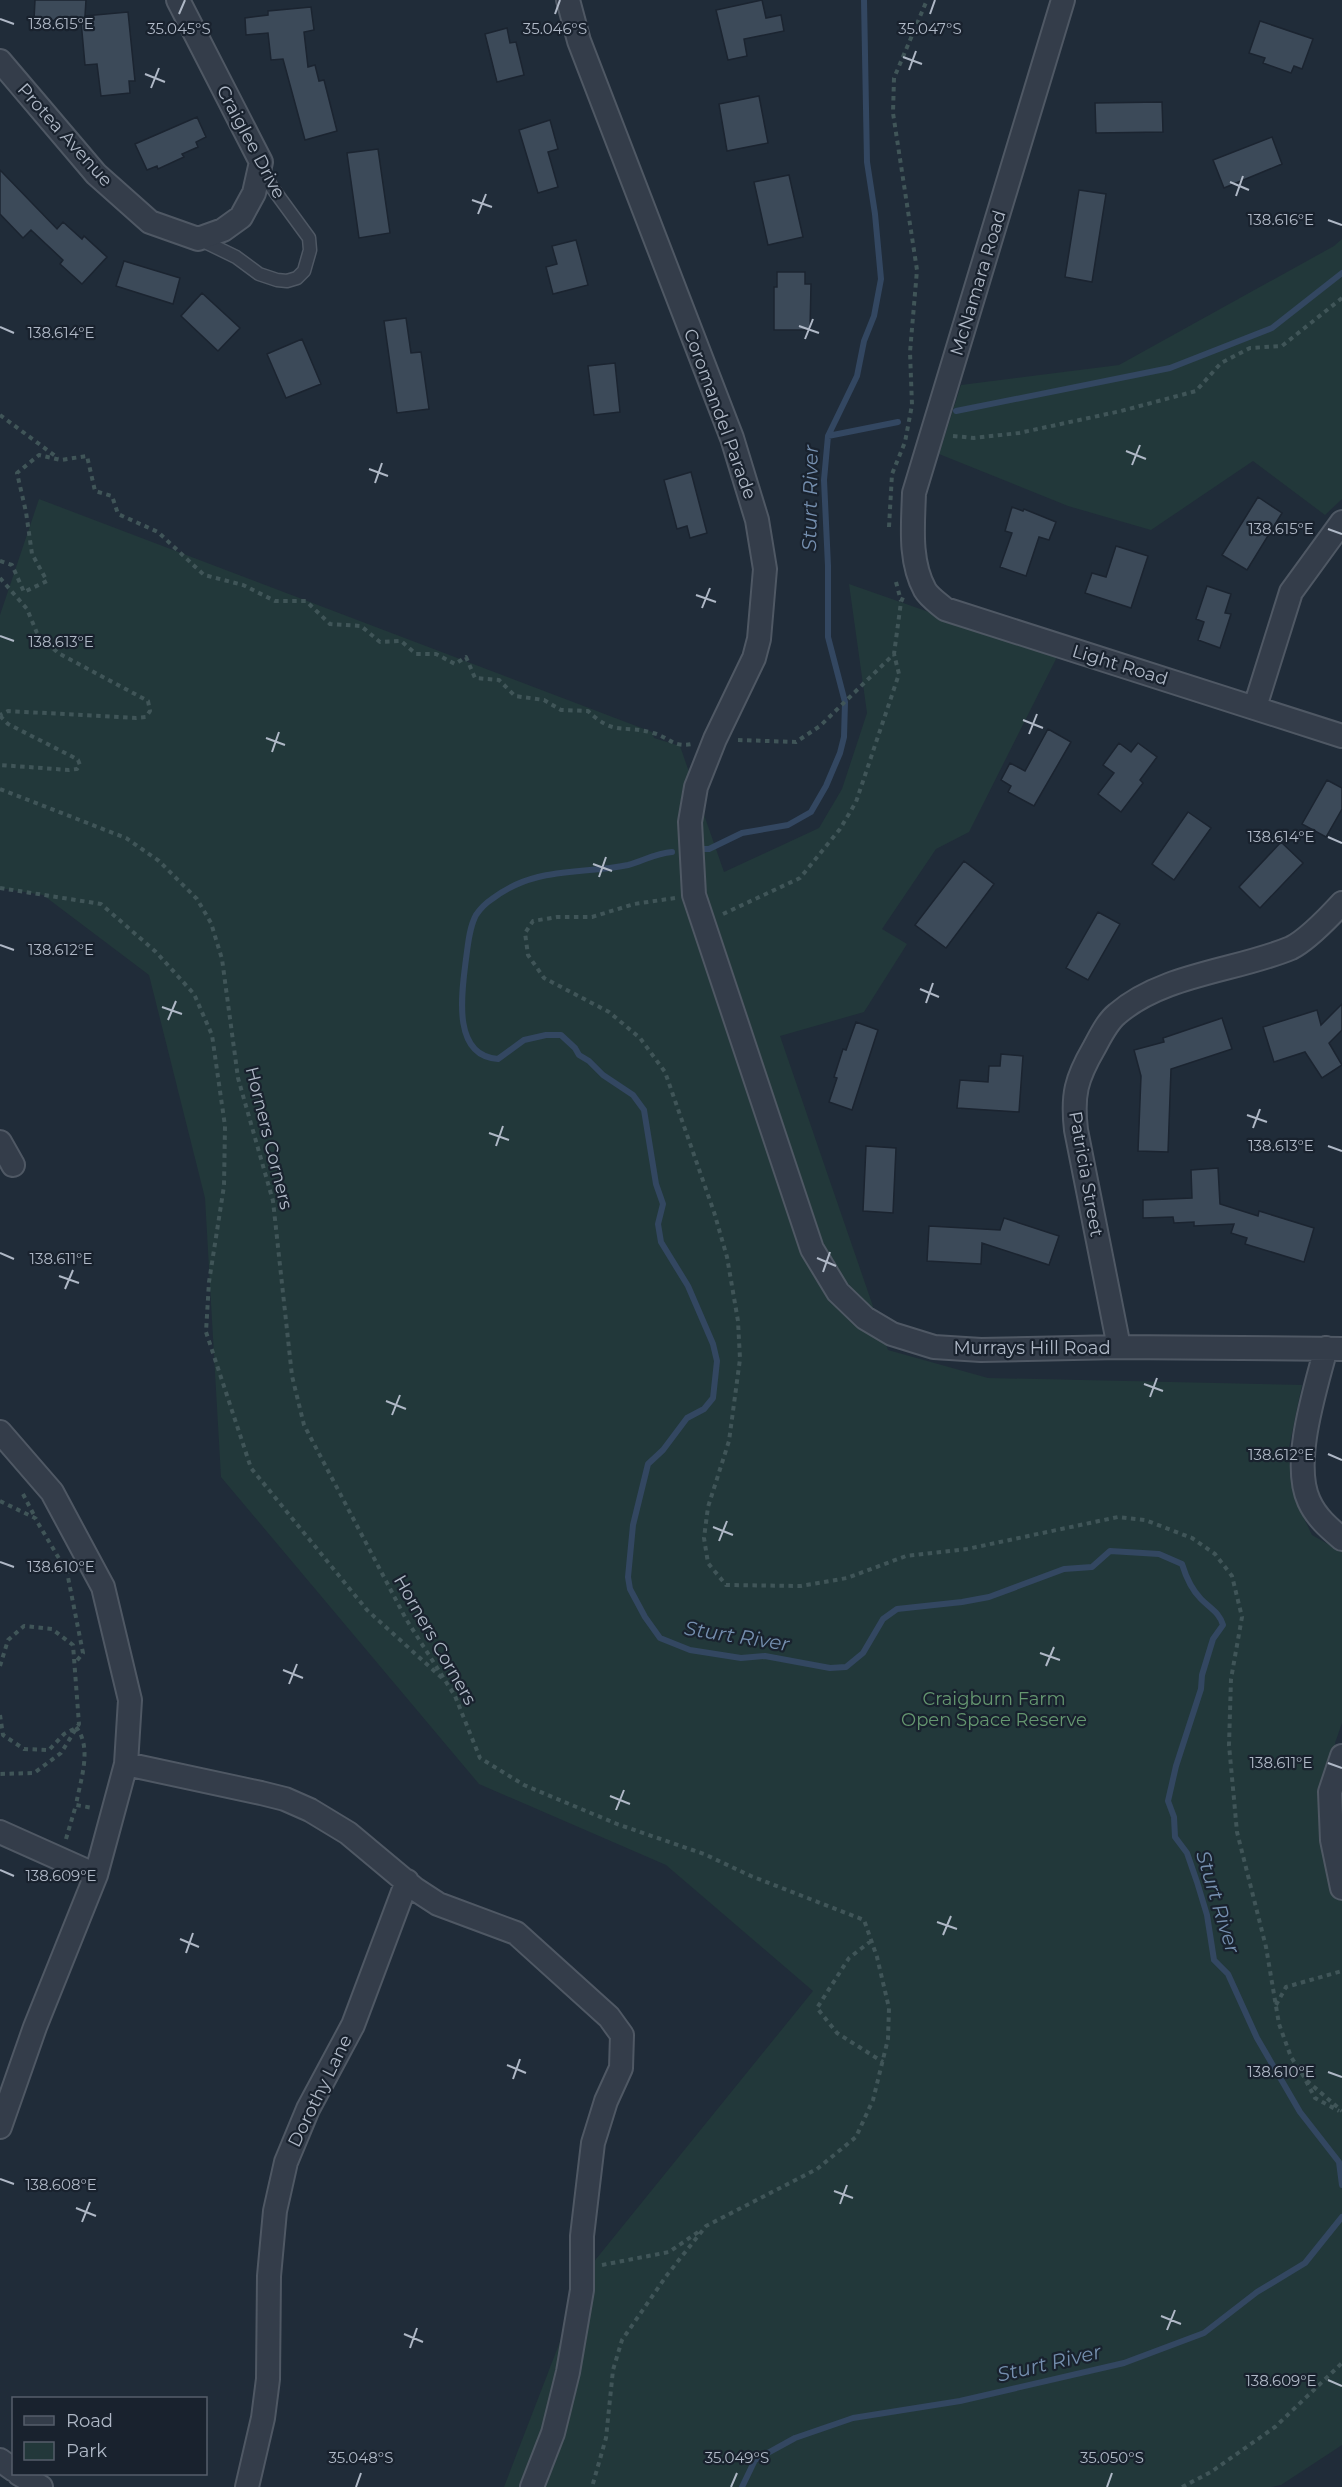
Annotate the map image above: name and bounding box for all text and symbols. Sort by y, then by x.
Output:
text: 138.615°E [28,14,94,33]
text: 35.045°S [147,19,211,38]
text: 35.046°S [523,19,587,38]
text: 35.047°S [898,19,962,38]
street label: Protea Avenue [13,79,117,191]
street label: Craiglee Drive [212,81,290,203]
street label: McNamara Road [945,207,1011,359]
text: 138.616°E [1248,210,1314,229]
text: 138.614°E [28,323,94,342]
street label: Coromandel Parade [679,326,761,502]
water label: Sturt River [797,444,823,551]
text: 138.615°E [1248,519,1314,538]
text: 138.613°E [28,632,94,651]
street label: Light Road [1069,640,1171,690]
text: 138.614°E [1248,827,1314,846]
text: 138.612°E [28,940,94,959]
street label: Horners Corners [241,1064,297,1212]
street label: Patricia Street [1064,1110,1108,1238]
text: 138.613°E [1248,1136,1314,1155]
text: 138.611°E [30,1249,92,1268]
street label: Murrays Hill Road [953,1337,1111,1359]
text: 138.612°E [1248,1445,1314,1464]
text: 138.610°E [27,1557,95,1576]
street label: Horners Corners [389,1571,481,1709]
water label: Sturt River [683,1616,792,1656]
park label: Craigburn Farm Open Space Reserve [901,1688,1087,1731]
text: 138.611°E [1250,1753,1312,1772]
water label: Sturt River [1191,1848,1245,1957]
text: 138.609°E [25,1866,97,1885]
street label: Dorothy Lane [283,2031,357,2151]
text: 138.610°E [1247,2062,1315,2081]
text: 138.608°E [25,2175,97,2194]
water label: Sturt River [995,2339,1104,2387]
text: 138.609°E [1245,2371,1317,2390]
legend [12,2397,207,2475]
text: Road [66,2410,113,2432]
text: Park [66,2440,107,2462]
text: 35.048°S [328,2448,394,2467]
text: 35.049°S [705,2448,769,2467]
text: 35.050°S [1080,2448,1144,2467]

